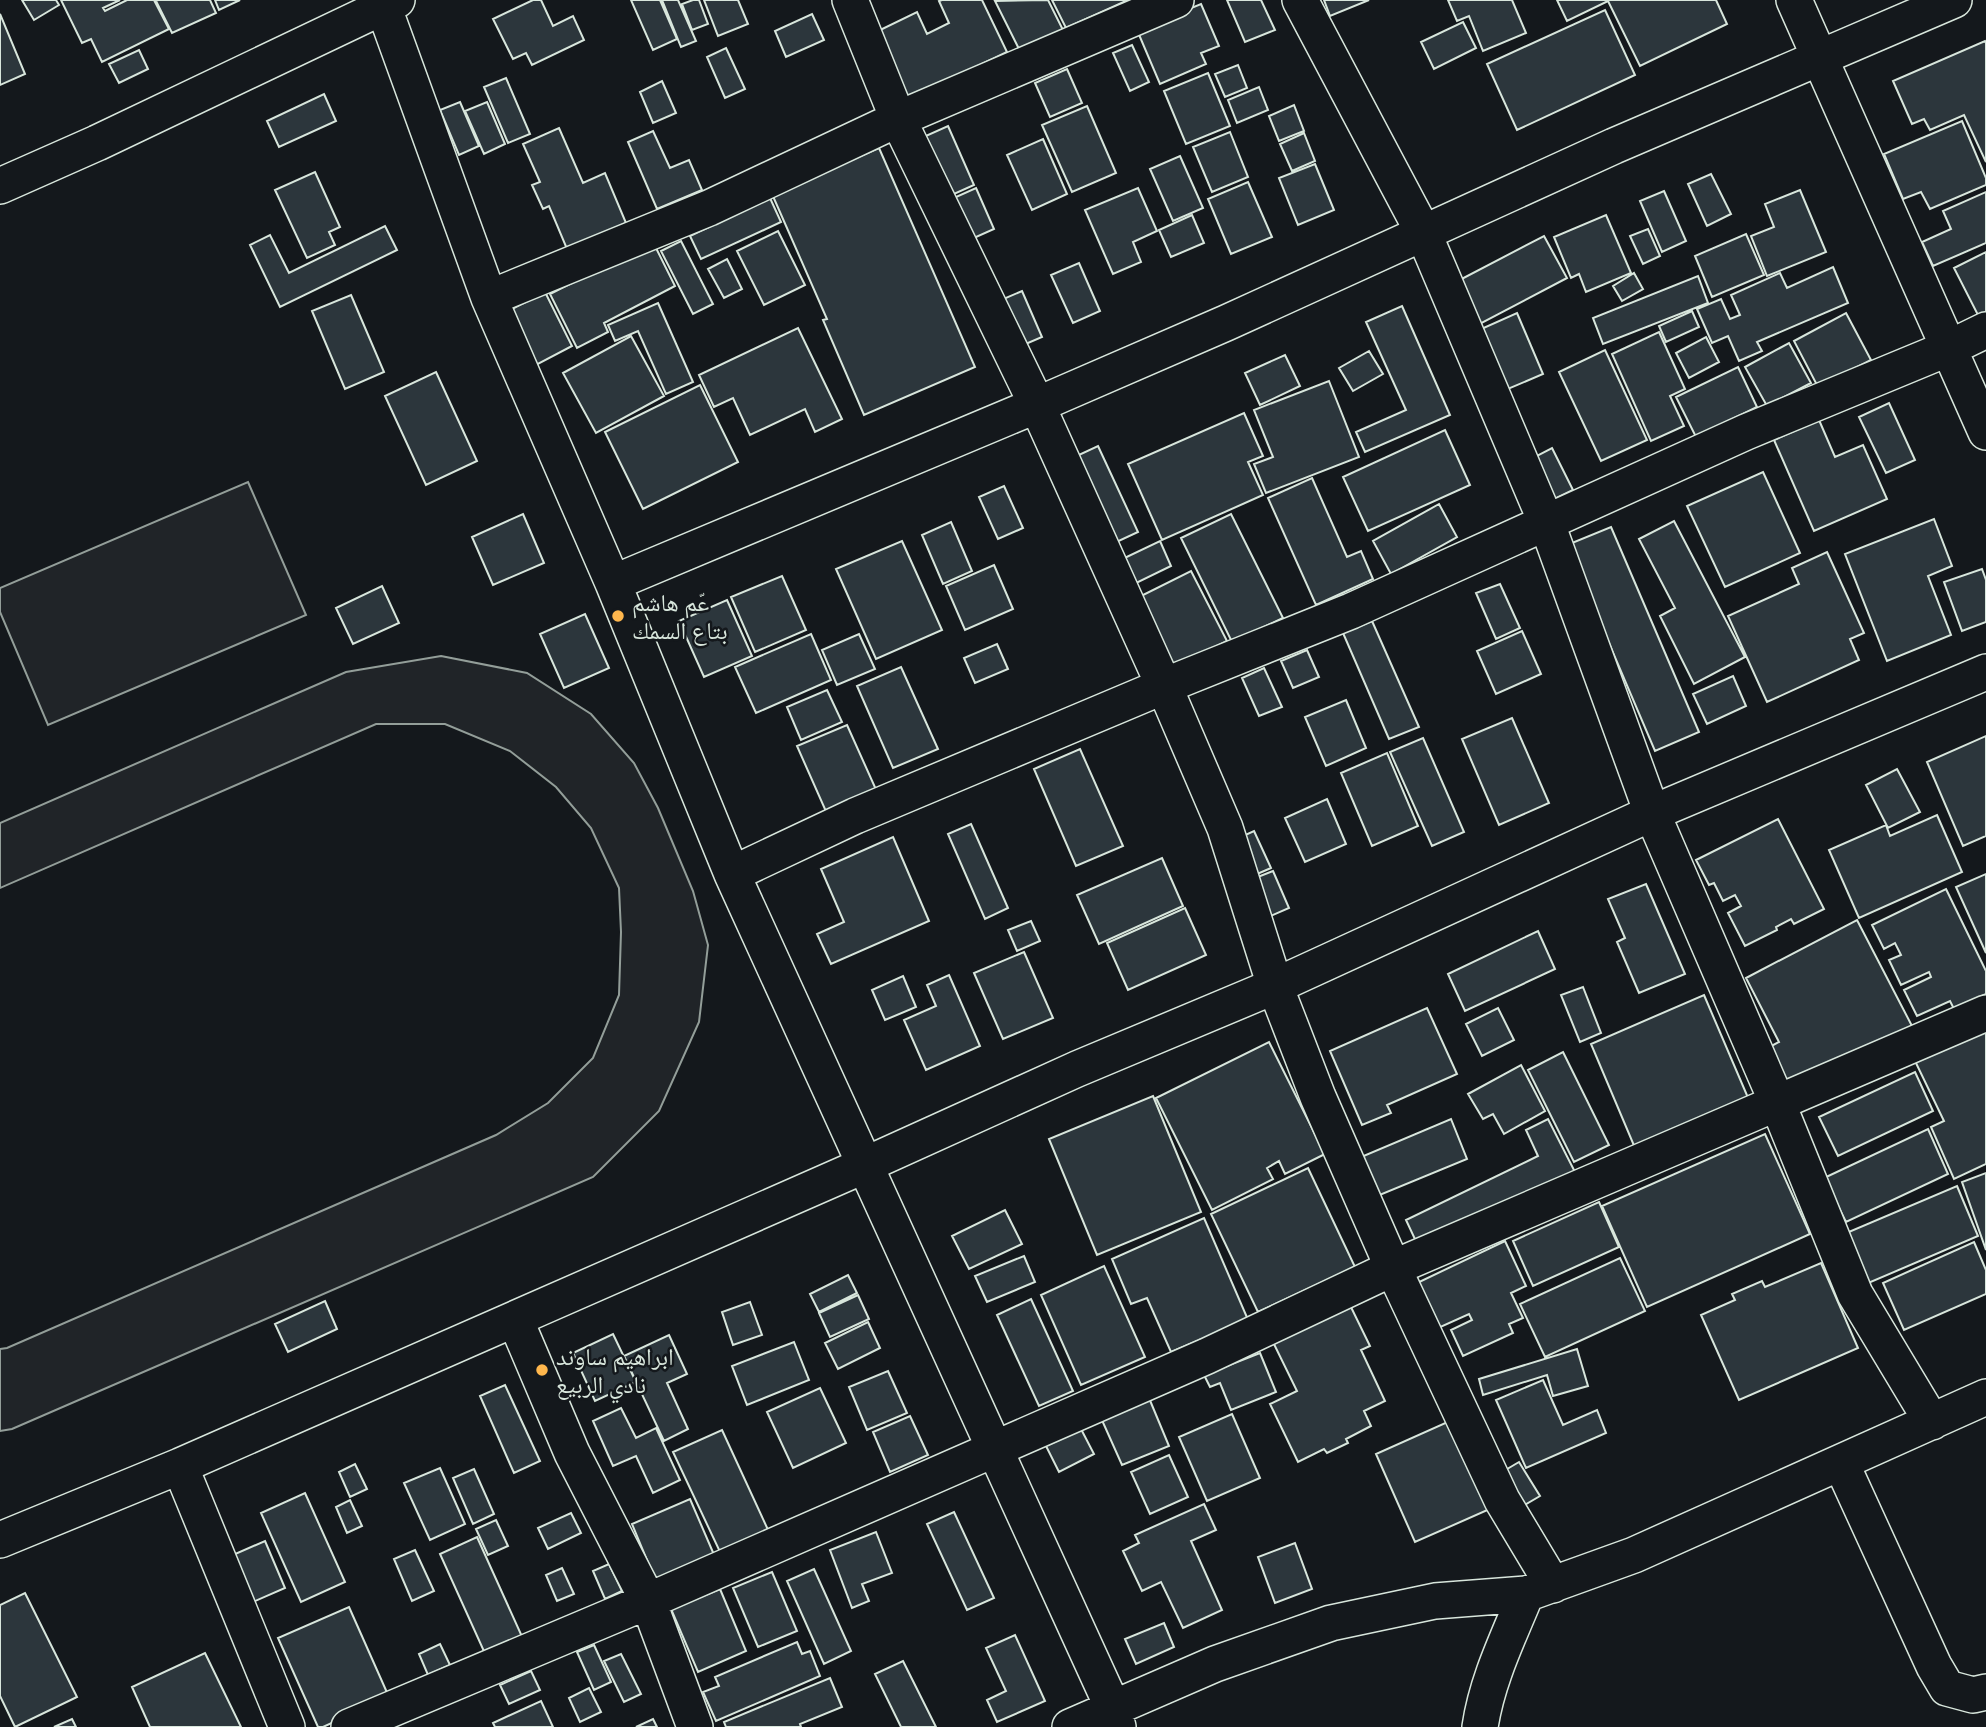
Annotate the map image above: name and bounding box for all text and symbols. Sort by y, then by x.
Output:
place label: عّم هاشم بتاع السمك [632,589,728,646]
marker: عّم هاشم بتاع السمك [610,608,626,624]
place label: ابراهيم ساوند نادي الربيع [556,1343,674,1404]
marker: ابراهيم ساوند نادي الربيع [534,1362,550,1378]

